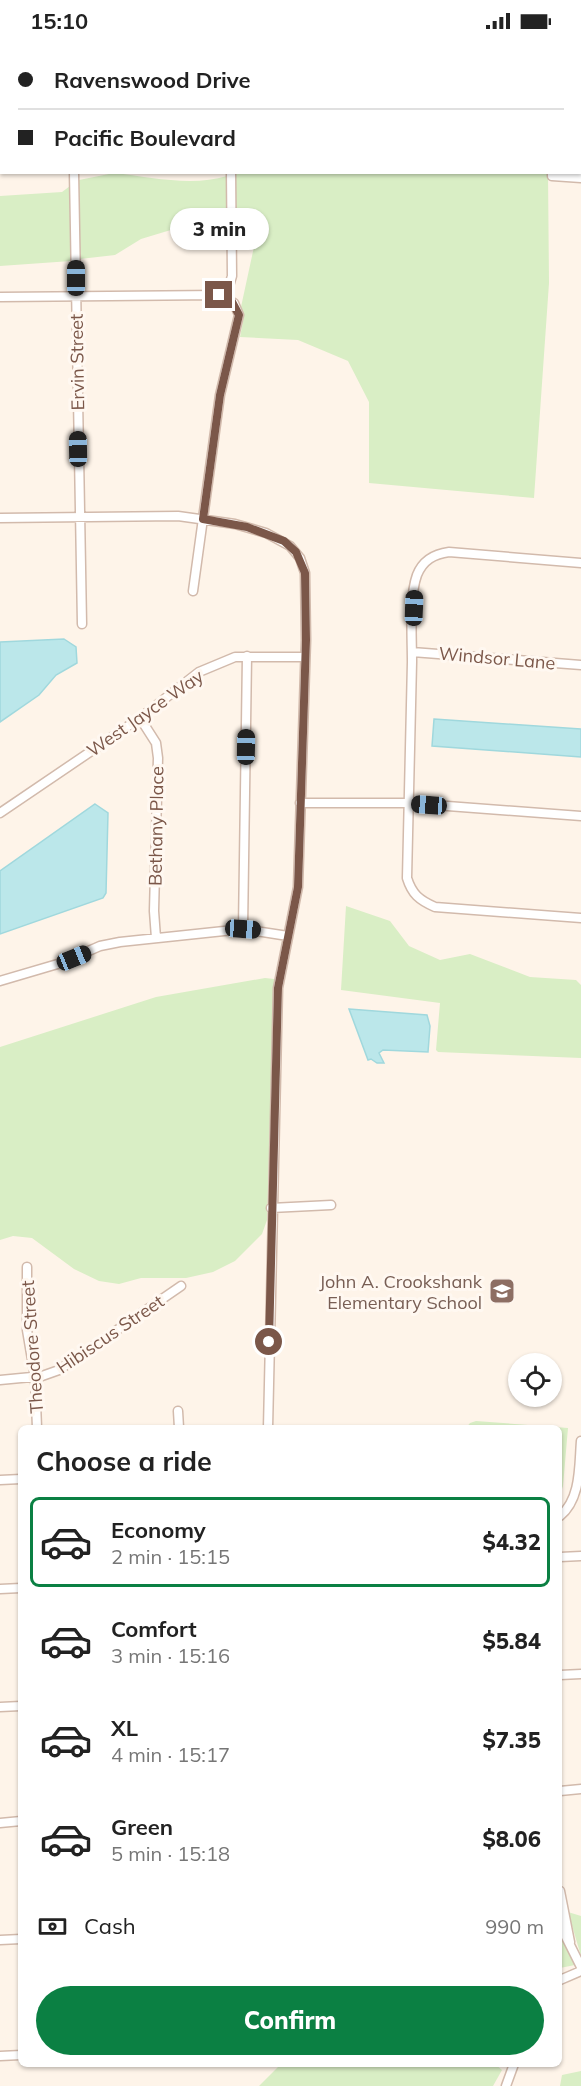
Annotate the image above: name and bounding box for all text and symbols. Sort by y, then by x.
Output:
text: 15:10 [30,7,88,35]
text: Ravenswood Drive [54,66,251,94]
text: Pacific Boulevard [54,124,236,152]
callout: 3 min [170,208,268,250]
text: 3 min [193,216,246,241]
car [67,260,85,296]
route end [205,281,232,308]
street label: Ervin Street [65,314,89,410]
car [69,431,87,467]
car [404,590,424,626]
street label: Windsor Lane [438,641,556,675]
street label: West Jayce Way [82,664,208,762]
car [237,729,255,765]
street label: Bethany Place [143,766,169,886]
car [410,795,448,815]
car [224,919,262,939]
car [54,943,94,973]
place label: John A. Crookshank Elementary School [319,1270,483,1314]
school or university icon: John A. Crookshank Elementary School [487,1276,517,1306]
street label: Theodore Street [16,1280,48,1414]
street label: Hibiscus Street [52,1290,168,1378]
route start [255,1328,282,1355]
map controls [508,1353,562,1407]
button: locate [508,1353,562,1407]
text: Choose a ride [36,1444,212,1478]
icon: car [39,1515,93,1569]
text: Economy [111,1516,206,1544]
text: $4.32 [482,1528,541,1556]
text: 2 min · 15:15 [111,1544,230,1569]
icon: car [39,1614,93,1668]
text: Comfort [111,1615,197,1643]
text: $5.84 [482,1627,541,1655]
text: 3 min · 15:16 [111,1643,230,1668]
icon: car [39,1713,93,1767]
text: XL [111,1714,138,1742]
text: $7.35 [482,1726,541,1754]
text: 4 min · 15:17 [111,1742,230,1767]
icon: car [39,1812,93,1866]
text: Green [111,1813,173,1841]
text: $8.06 [482,1825,541,1853]
text: 5 min · 15:18 [111,1841,230,1866]
icon: cash [36,1910,69,1943]
text: Cash [84,1912,136,1940]
text: 990 m [485,1914,544,1939]
button: Confirm [36,1986,544,2055]

